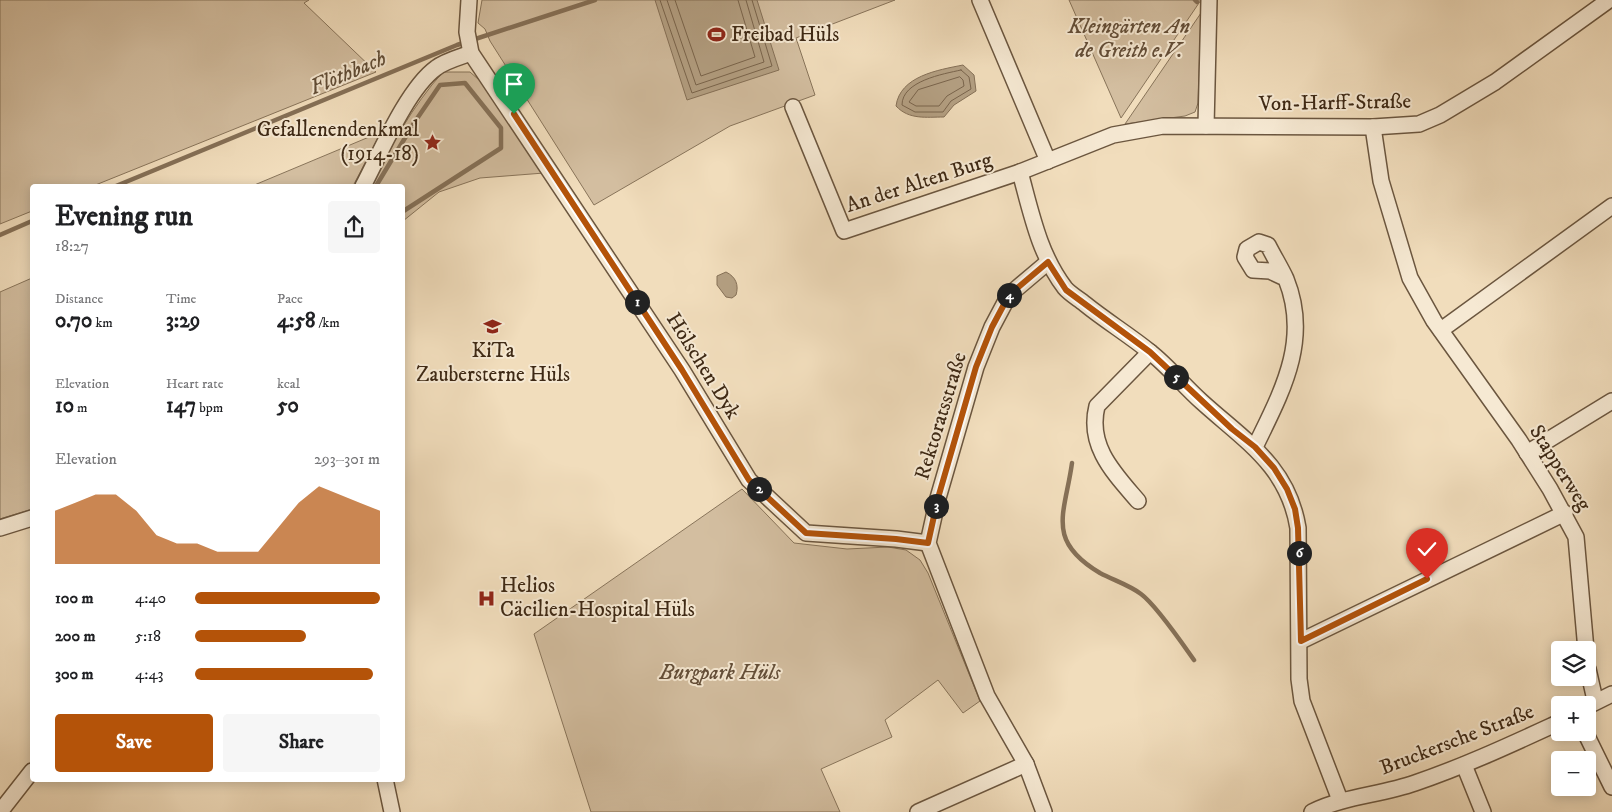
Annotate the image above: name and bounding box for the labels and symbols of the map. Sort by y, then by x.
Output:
park label: Kleingärten An de Greith e.V. [1067,14,1190,64]
place label: Freibad Hüls [731,22,839,48]
sports icon: Freibad Hüls [707,25,727,45]
water label: Flöthbach [306,45,391,101]
pin [493,63,535,114]
street label: Von-Harff-Straße [1258,89,1412,117]
place label: Gefallenendenkmal (1914-18) [257,117,420,167]
place icon: Gefallenendenkmal (1914-18) [423,132,443,152]
street label: An der Alten Burg [843,147,996,219]
pin: 4 [996,282,1022,308]
pin: 1 [624,290,650,314]
street label: Hölschen Dyk [660,308,746,425]
school or university icon: KiTa Zaubersterne Hüls [483,316,503,336]
place label: KiTa Zaubersterne Hüls [416,338,570,388]
street label: Rektoratsstraße [909,349,973,483]
pin: 5 [1164,364,1188,390]
street label: Stapperweg [1523,420,1597,517]
pin: 2 [746,476,772,502]
pin: 3 [924,494,948,518]
pin [1406,528,1448,579]
pin: 6 [1286,540,1312,566]
place label: Helios Cäcilien-Hospital Hüls [500,573,695,623]
hospital icon: Helios Cäcilien-Hospital Hüls [476,588,496,608]
park label: Burgpark Hüls [659,660,781,686]
street label: Bruckersche Straße [1376,699,1538,781]

